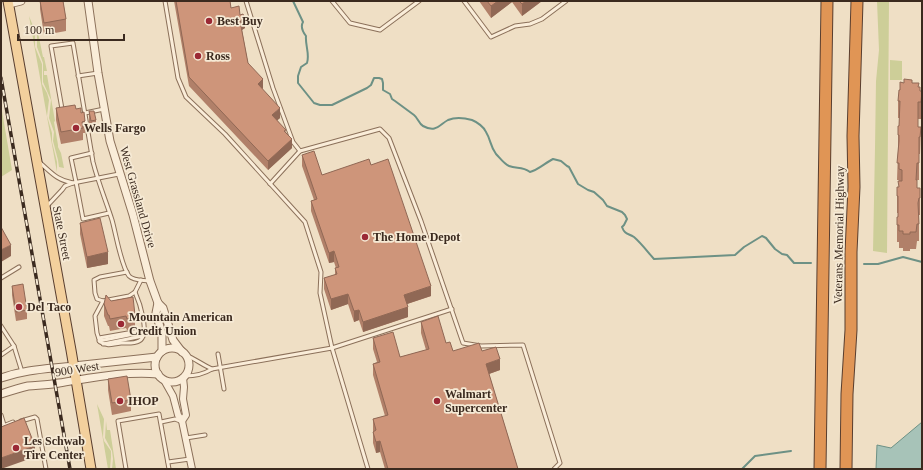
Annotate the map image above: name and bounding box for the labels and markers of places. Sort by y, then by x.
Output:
place label: Best Buy [217,14,263,28]
marker: Best Buy [204,16,214,26]
place label: Ross [206,49,230,63]
marker: Ross [193,51,203,61]
place label: Wells Fargo [84,121,146,135]
marker: Wells Fargo [71,123,81,133]
place label: The Home Depot [373,230,460,244]
marker: The Home Depot [360,232,370,242]
place label: Del Taco [27,300,71,314]
marker: Del Taco [14,302,24,312]
place label: Mountain American Credit Union [129,310,233,338]
marker: Mountain American Credit Union [116,319,126,329]
place label: Walmart Supercenter [445,387,508,415]
place label: IHOP [128,394,159,408]
marker: IHOP [115,396,125,406]
marker: Walmart Supercenter [432,396,442,406]
place label: Les Schwab Tire Center [24,434,85,462]
marker: Les Schwab Tire Center [11,443,21,453]

